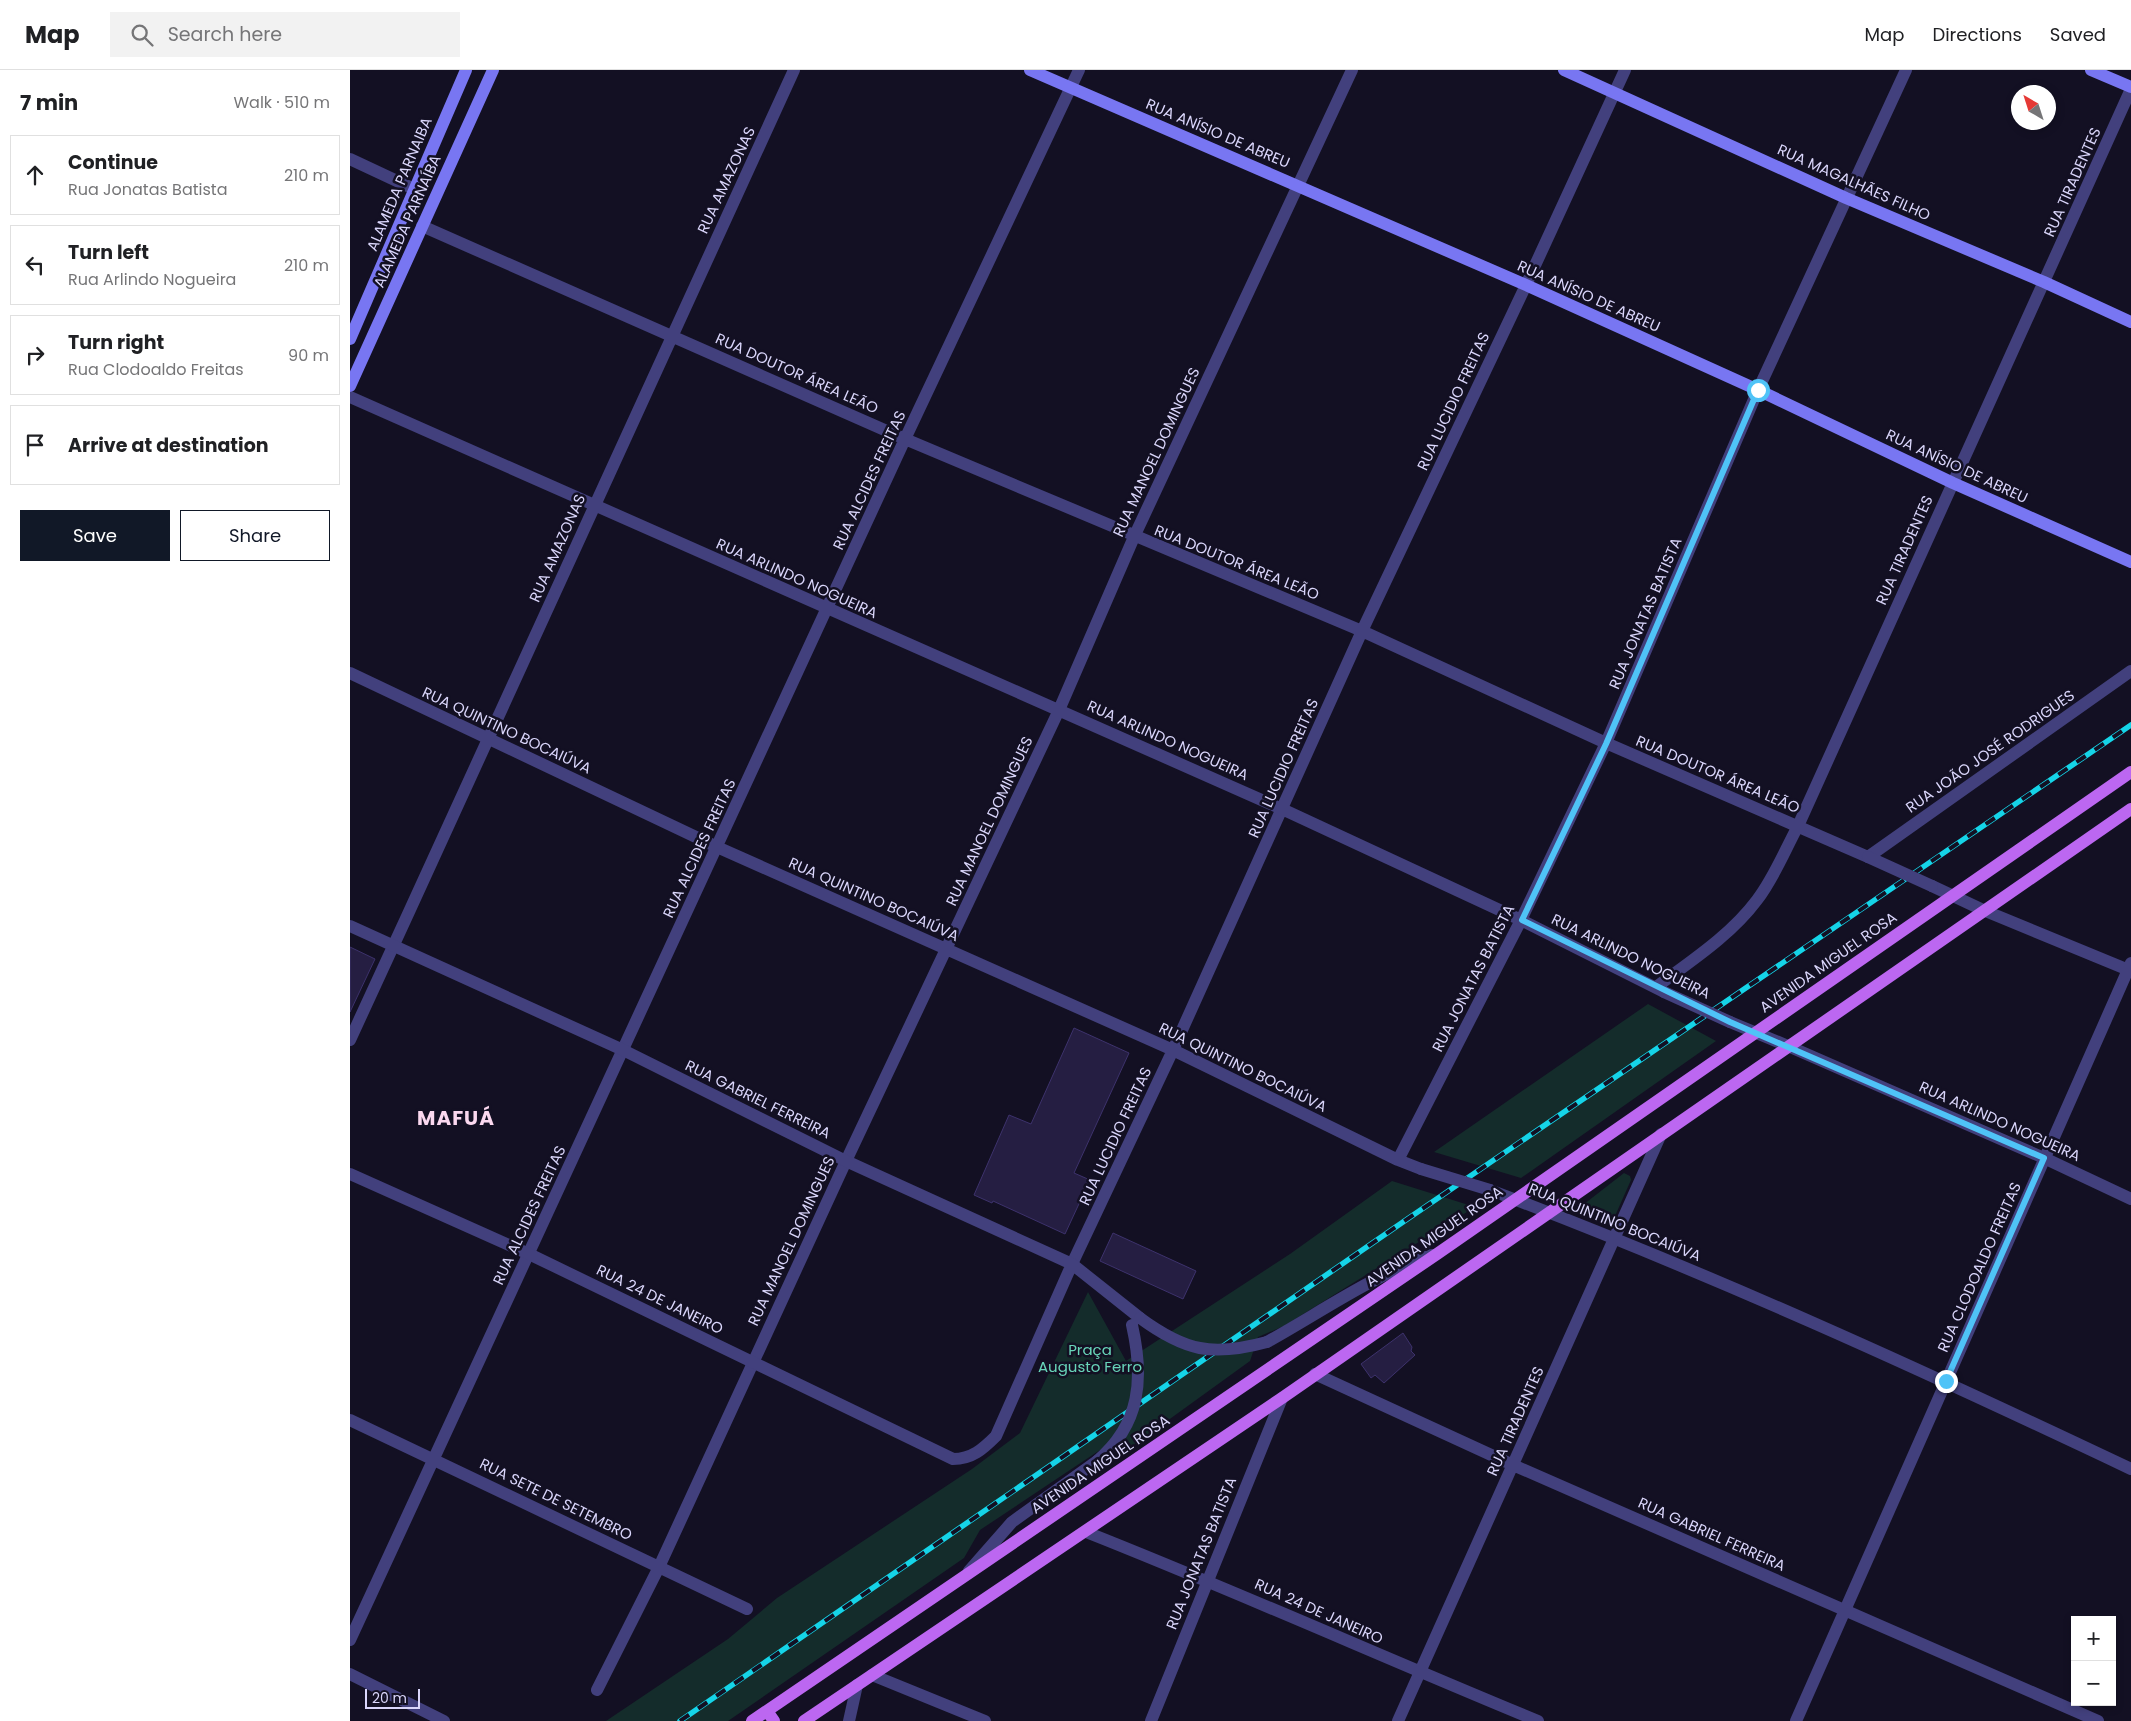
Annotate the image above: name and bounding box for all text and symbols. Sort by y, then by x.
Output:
search box [110,12,460,57]
text: Map [25,18,80,51]
icon: search [128,21,156,49]
text: Search here [168,21,282,48]
text: Map [1865,22,1904,47]
text: Directions [1932,22,2022,47]
text: Saved [2050,22,2106,47]
north arrow [2011,85,2056,130]
text: 7 min [20,88,78,117]
text: Walk · 510 m [233,91,330,114]
street label: RUA ANÍSIO DE ABREU [1143,93,1293,173]
street label: ALAMEDA PARNAIBA [361,114,437,254]
street label: RUA AMAZONAS [692,123,760,237]
street label: RUA TIRADENTES [2038,124,2106,240]
street label: RUA MAGALHÃES FILHO [1774,139,1934,225]
text: Continue [68,149,158,176]
street label: ALAMEDA PARNAÍBA [368,151,446,291]
icon: ahead [21,161,49,189]
text: 210 m [284,164,329,187]
text: Rua Jonatas Batista [68,178,227,201]
text: Turn left [68,239,149,266]
icon: left [21,251,49,279]
text: 210 m [284,254,329,277]
street label: RUA ANÍSIO DE ABREU [1514,255,1664,337]
text: Rua Arlindo Nogueira [68,268,236,291]
street label: RUA DOUTOR ÁREA LEÃO [712,328,882,418]
street label: RUA LUCIDIO FREITAS [1412,328,1494,474]
text: Turn right [68,329,164,356]
icon: right [21,341,49,369]
text: 90 m [288,344,329,367]
text: Rua Clodoaldo Freitas [68,358,244,381]
street label: RUA MANOEL DOMINGUES [1107,364,1205,540]
route start [1747,379,1770,402]
street label: RUA ALCIDES FREITAS [827,407,911,553]
street label: RUA ANÍSIO DE ABREU [1883,424,2031,508]
icon: arrive [21,431,49,459]
text: Arrive at destination [68,432,269,459]
street label: RUA AMAZONAS [524,491,590,605]
street label: RUA TIRADENTES [1870,492,1938,608]
button: Save [20,510,170,561]
button: Share [180,510,330,561]
street label: RUA DOUTOR ÁREA LEÃO [1151,519,1323,605]
street label: RUA ARLINDO NOGUEIRA [713,533,881,623]
street label: RUA JONATAS BATISTA [1604,534,1686,692]
street label: RUA QUINTINO BOCAIÚVA [419,682,595,778]
street label: RUA JOÃO JOSÉ RODRIGUES [1901,685,2079,817]
street label: RUA ARLINDO NOGUEIRA [1084,695,1252,785]
street label: RUA LUCIDIO FREITAS [1243,695,1323,841]
street label: RUA DOUTOR ÁREA LEÃO [1633,730,1803,818]
street label: RUA MANOEL DOMINGUES [940,733,1038,909]
street label: RUA ALCIDES FREITAS [657,775,741,921]
street label: RUA QUINTINO BOCAIÚVA [785,852,963,946]
street label: RUA JONATAS BATISTA [1427,901,1519,1055]
street label: AVENIDA MIGUEL ROSA [1755,907,1901,1017]
street label: RUA ARLINDO NOGUEIRA [1548,908,1714,1004]
street label: RUA QUINTINO BOCAIÚVA [1156,1017,1330,1117]
street label: RUA GABRIEL FERREIRA [682,1055,834,1143]
street label: RUA LUCIDIO FREITAS [1074,1063,1156,1209]
street label: RUA ARLINDO NOGUEIRA [1916,1076,2084,1166]
district label: MAFUÁ [417,1104,495,1132]
street label: RUA ALCIDES FREITAS [487,1142,571,1288]
street label: RUA MANOEL DOMINGUES [742,1153,840,1329]
street label: RUA QUINTINO BOCAIÚVA [1526,1178,1704,1266]
street label: RUA CLODOALDO FREITAS [1932,1179,2026,1355]
street label: AVENIDA MIGUEL ROSA [1361,1181,1507,1291]
street label: RUA 24 DE JANEIRO [593,1259,727,1339]
park label: Praça Augusto Ferro [1038,1339,1142,1377]
street label: RUA TIRADENTES [1481,1363,1549,1479]
route end [1935,1370,1958,1393]
street label: AVENIDA MIGUEL ROSA [1026,1410,1174,1518]
street label: RUA SETE DE SETEMBRO [476,1453,636,1545]
street label: RUA JONATAS BATISTA [1161,1474,1241,1632]
street label: RUA GABRIEL FERREIRA [1635,1492,1789,1576]
street label: RUA 24 DE JANEIRO [1251,1573,1387,1649]
map controls [2071,1616,2116,1706]
button: + [2071,1616,2116,1661]
button: − [2071,1661,2116,1706]
scale bar [365,1686,420,1709]
text: 20 m [372,1688,407,1708]

